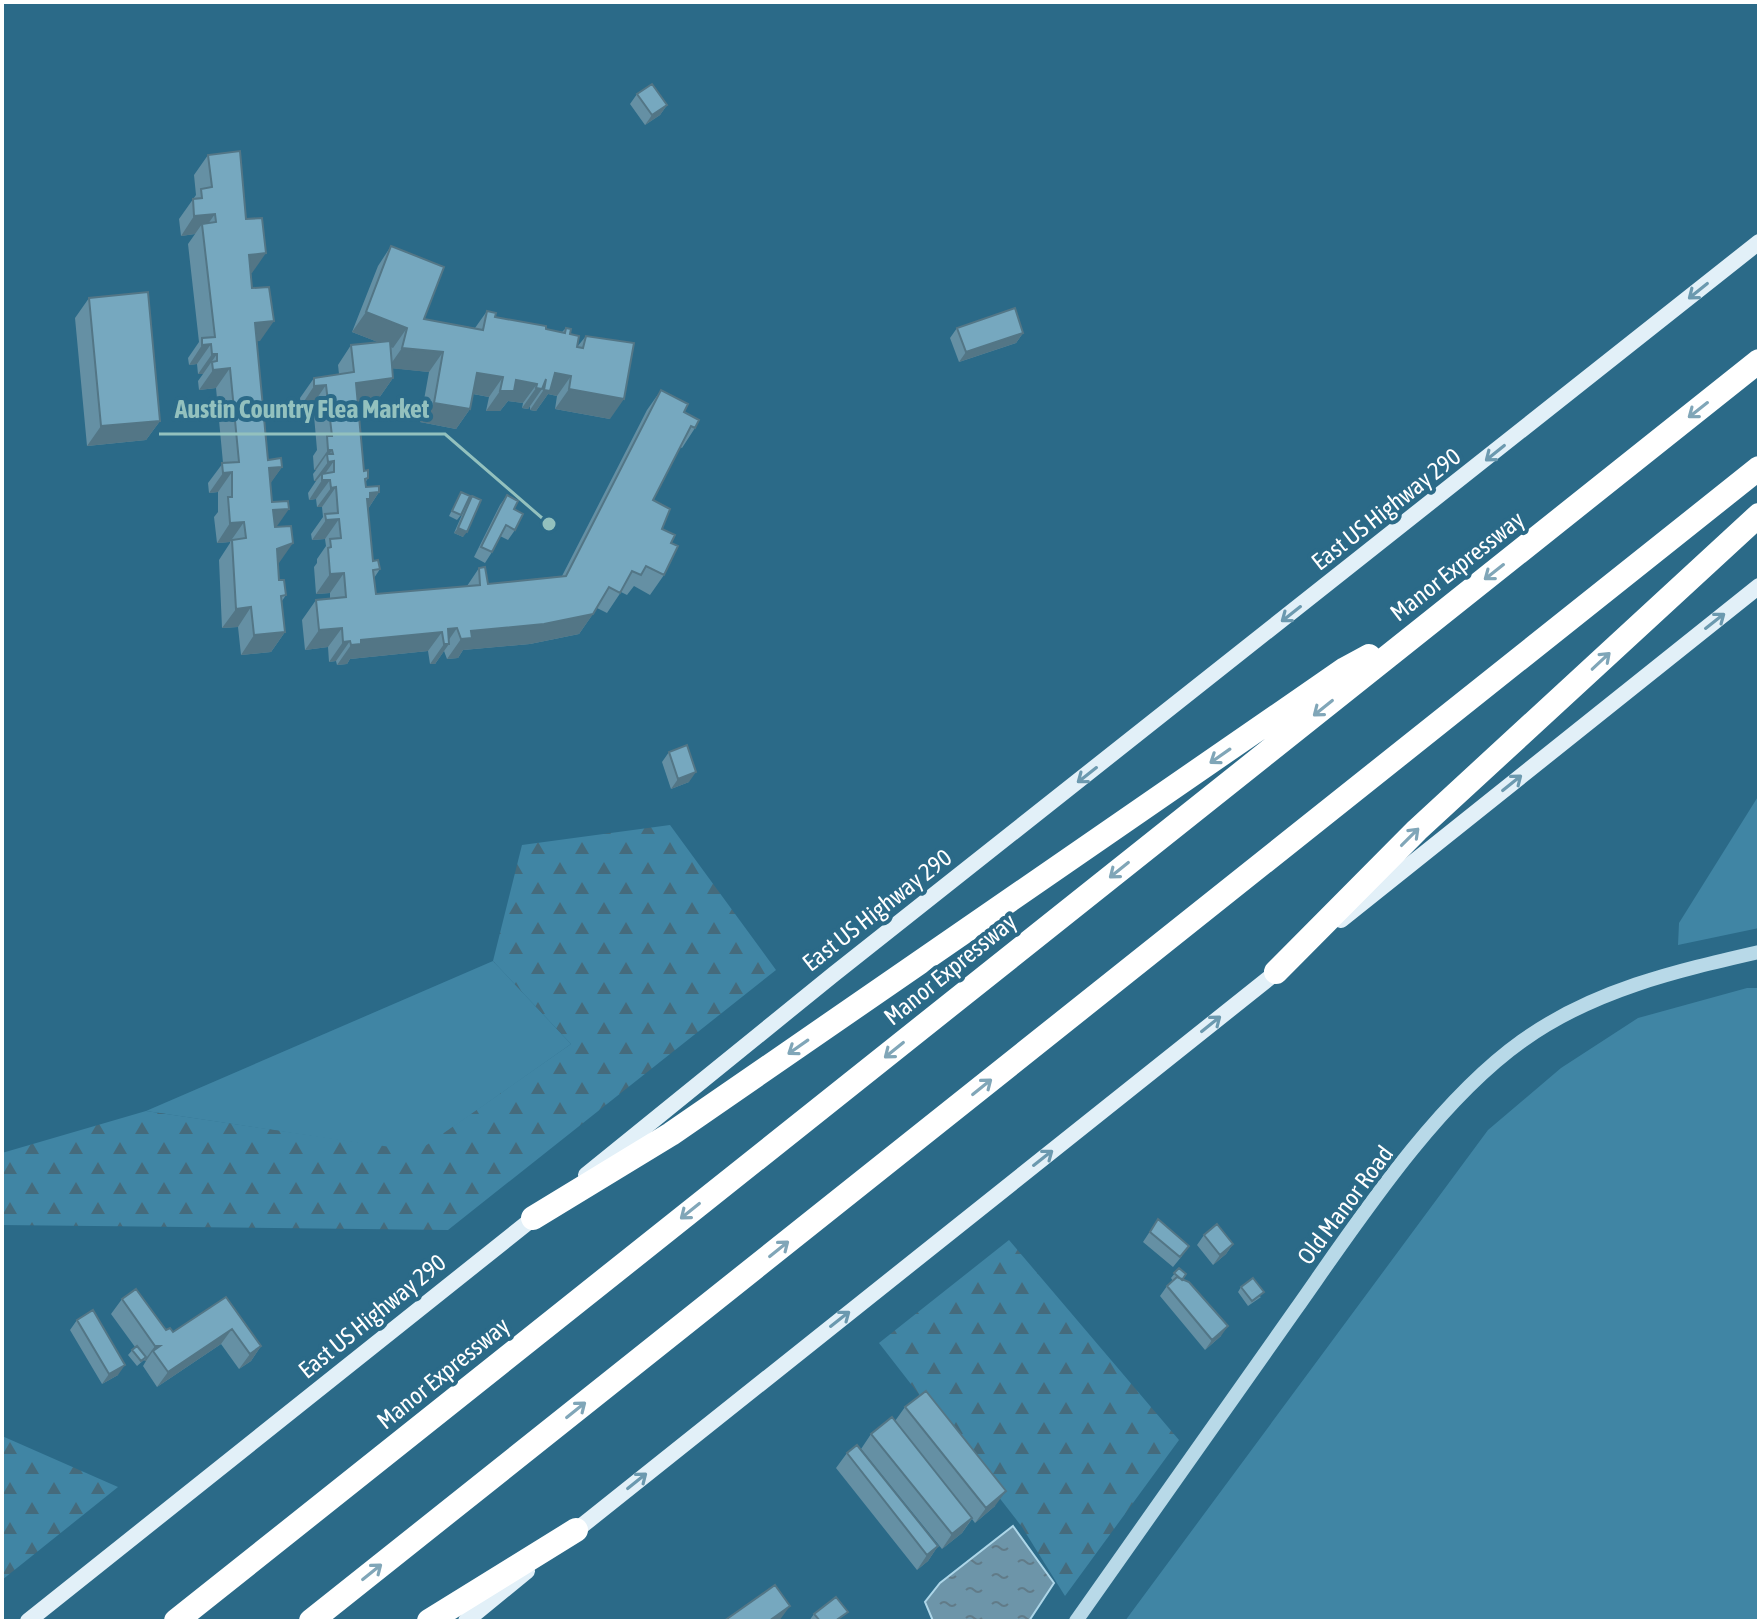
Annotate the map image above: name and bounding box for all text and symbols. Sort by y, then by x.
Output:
one-way arrow [1688,282,1709,299]
callout: Austin Country Flea Market [159,384,445,434]
text: Austin Country Flea Market [174,394,430,424]
one-way arrow [1688,401,1709,419]
street label: East US Highway 290 [1306,443,1466,575]
one-way arrow [1485,444,1506,462]
street label: Manor Expressway [1385,505,1529,626]
one-way arrow [1484,563,1505,580]
one-way arrow [1281,605,1302,623]
one-way arrow [1704,612,1725,630]
one-way arrow [1591,652,1611,670]
one-way arrow [1313,700,1334,717]
one-way arrow [1209,748,1231,764]
one-way arrow [1077,766,1098,784]
one-way arrow [1501,774,1522,792]
one-way arrow [1400,828,1419,847]
street label: East US Highway 290 [797,844,957,976]
one-way arrow [1109,862,1130,879]
street label: Manor Expressway [879,908,1021,1030]
one-way arrow [1200,1015,1221,1033]
one-way arrow [788,1038,810,1055]
one-way arrow [884,1041,905,1058]
one-way arrow [971,1078,992,1095]
street label: Old Manor Road [1292,1141,1398,1269]
one-way arrow [1033,1149,1054,1167]
one-way arrow [680,1203,701,1220]
one-way arrow [768,1240,789,1257]
street label: East US Highway 290 [293,1248,451,1384]
one-way arrow [829,1311,850,1328]
street label: Manor Expressway [372,1312,514,1434]
one-way arrow [565,1402,586,1419]
one-way arrow [626,1473,647,1490]
one-way arrow [361,1564,382,1581]

